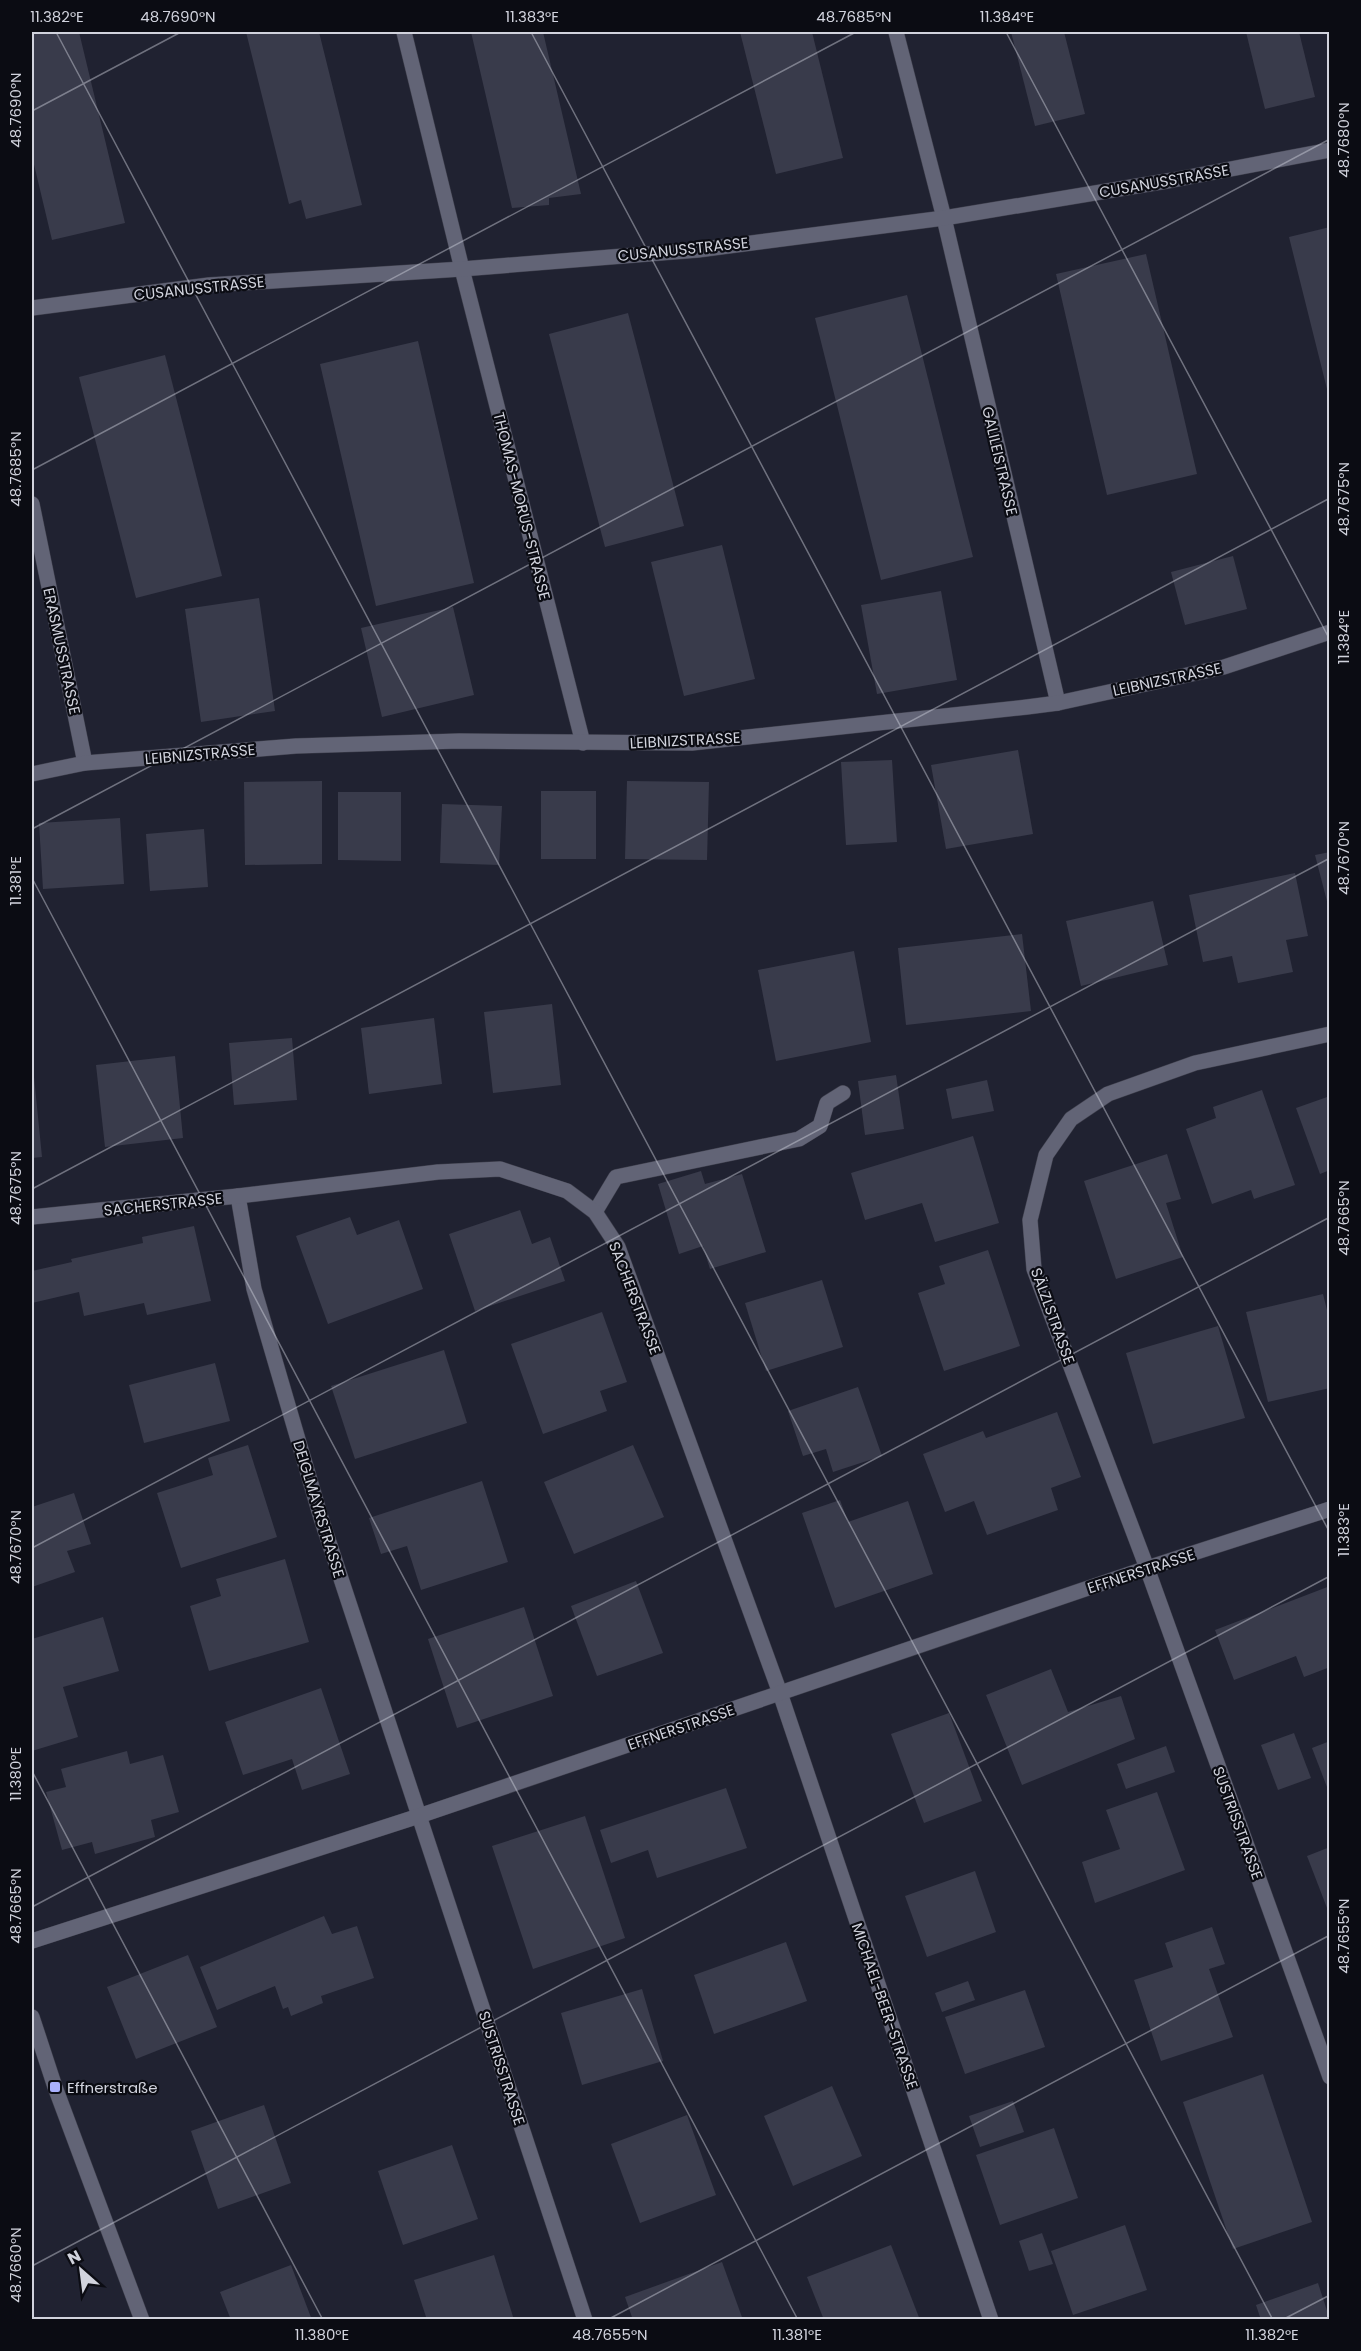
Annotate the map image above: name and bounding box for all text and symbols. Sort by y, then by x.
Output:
text: 11.382°E [30,6,84,27]
text: 48.7690°N [140,6,216,27]
text: 11.383°E [505,6,559,27]
text: 48.7685°N [816,6,892,27]
text: 11.384°E [980,6,1034,27]
text: 48.7690°N [5,72,26,148]
text: 48.7680°N [1333,102,1354,178]
street label: CUSANUSSTRASSE [1097,159,1231,203]
street label: CUSANUSSTRASSE [616,232,750,266]
street label: CUSANUSSTRASSE [132,271,266,305]
street label: GALILEISTRASSE [977,404,1023,518]
street label: THOMAS-MORUS-STRASSE [488,410,556,602]
text: 48.7685°N [5,431,26,507]
text: 48.7675°N [1333,462,1354,536]
street label: ERASMUSSTRASSE [38,586,86,716]
text: 11.384°E [1333,610,1354,664]
street label: LEIBNIZSTRASSE [1111,657,1223,701]
street label: LEIBNIZSTRASSE [629,727,741,753]
street label: LEIBNIZSTRASSE [144,739,256,769]
text: 48.7670°N [1333,821,1354,895]
text: 11.381°E [5,856,26,906]
text: 48.7675°N [5,1151,26,1225]
text: 48.7665°N [1333,1180,1354,1256]
street label: SACHERSTRASSE [103,1187,223,1221]
street label: SACHERSTRASSE [604,1239,666,1357]
street label: SÄLZLSTRASSE [1026,1265,1080,1367]
street label: DEIGLMAYRSTRASSE [288,1438,350,1580]
text: 11.383°E [1333,1503,1354,1557]
text: 48.7670°N [5,1510,26,1584]
street label: EFFNERSTRASSE [1085,1544,1197,1598]
street label: EFFNERSTRASSE [625,1699,737,1755]
text: 11.380°E [5,1747,26,1801]
street label: SUSTRISSTRASSE [1208,1764,1268,1882]
text: 48.7665°N [5,1868,26,1944]
text: 48.7655°N [1333,1898,1354,1974]
street label: MICHAEL-BEER-STRASSE [847,1920,923,2092]
street label: SUSTRISSTRASSE [474,2008,530,2128]
place label: Effnerstraße [67,2077,158,2098]
marker: Effnerstraße [48,2080,62,2094]
text: 48.7660°N [5,2227,26,2303]
north arrow [51,2240,111,2300]
text: N [63,2244,85,2270]
text: 11.380°E [295,2324,349,2345]
text: 48.7655°N [572,2324,648,2345]
text: 11.381°E [772,2324,822,2345]
text: 11.382°E [1245,2324,1299,2345]

